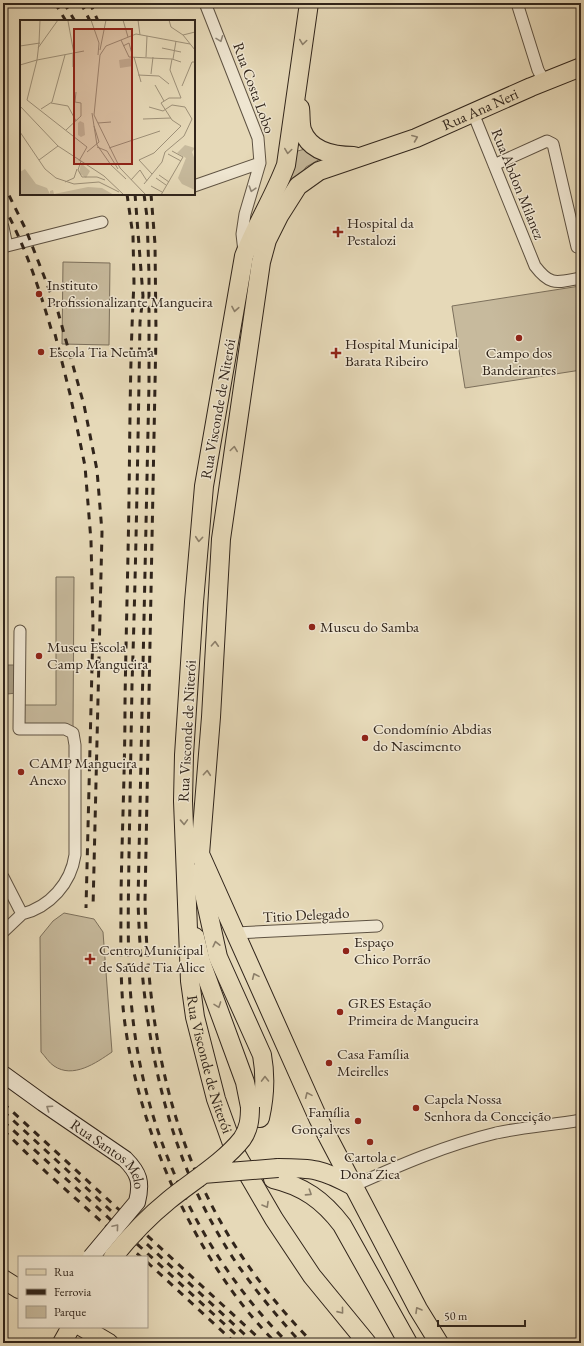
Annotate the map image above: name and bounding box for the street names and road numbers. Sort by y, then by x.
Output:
street label: Rua Costa Lobo [229,40,280,136]
street label: Rua Ana Neri [439,84,521,134]
street label: Rua Abdon Milanez [488,126,549,242]
street label: Rua Visconde de Niterói [196,337,239,481]
street label: Rua Visconde de Niterói [173,659,200,802]
street label: Titio Delegado [262,903,350,926]
street label: Rua Visconde de Niterói [183,994,238,1136]
street label: Rua Santos Melo [67,1115,149,1190]

